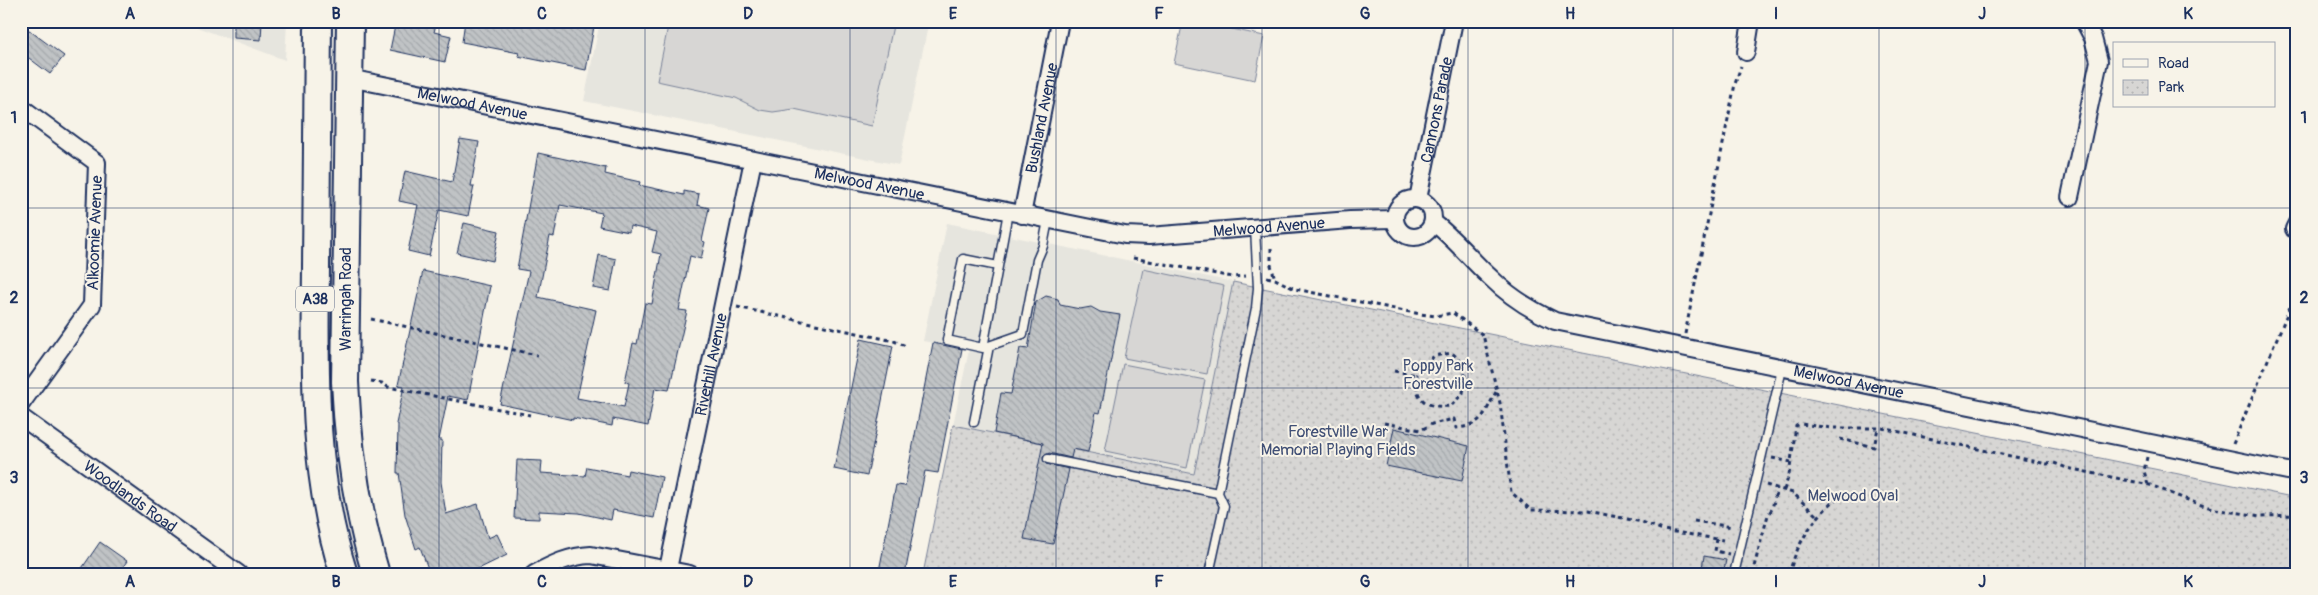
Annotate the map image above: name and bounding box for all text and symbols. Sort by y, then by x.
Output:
text: A [125,4,136,24]
text: B [331,4,341,24]
text: C [537,4,547,24]
text: D [743,4,753,24]
text: E [949,4,958,24]
text: F [1154,4,1164,24]
text: G [1360,4,1371,24]
text: H [1565,4,1575,24]
text: I [1774,4,1778,24]
text: J [1978,4,1986,24]
text: K [2183,4,2193,24]
legend [2113,42,2276,108]
text: Road [2158,54,2189,73]
street label: Cannons Parade [1417,55,1458,165]
street label: Bushland Avenue [1021,61,1063,175]
text: Park [2158,78,2185,97]
street label: Melwood Avenue [416,83,529,125]
text: 1 [11,108,17,128]
text: 1 [2301,108,2307,128]
street label: Melwood Avenue [812,163,926,205]
street label: Alkoomie Avenue [83,175,107,291]
street label: Melwood Avenue [1212,213,1326,242]
street label: Warringah Road [336,247,356,351]
road number: A38 [296,286,334,312]
text: 2 [10,288,19,308]
text: 2 [2300,288,2309,308]
street label: Riverhill Avenue [691,311,732,418]
park label: Poppy Park Forestville [1402,356,1474,394]
street label: Melwood Avenue [1792,361,1905,403]
park label: Forestville War Memorial Playing Fields [1261,422,1415,460]
street label: Woodlands Road [79,456,181,537]
text: 3 [10,468,19,488]
text: 3 [2300,468,2309,488]
park label: Melwood Oval [1807,486,1899,506]
text: A [125,572,136,592]
text: B [331,572,341,592]
text: C [537,572,547,592]
text: D [743,572,753,592]
text: E [949,572,958,592]
text: F [1154,572,1164,592]
text: G [1360,572,1371,592]
text: H [1565,572,1575,592]
text: I [1774,572,1778,592]
text: J [1978,572,1986,592]
text: K [2183,572,2193,592]

